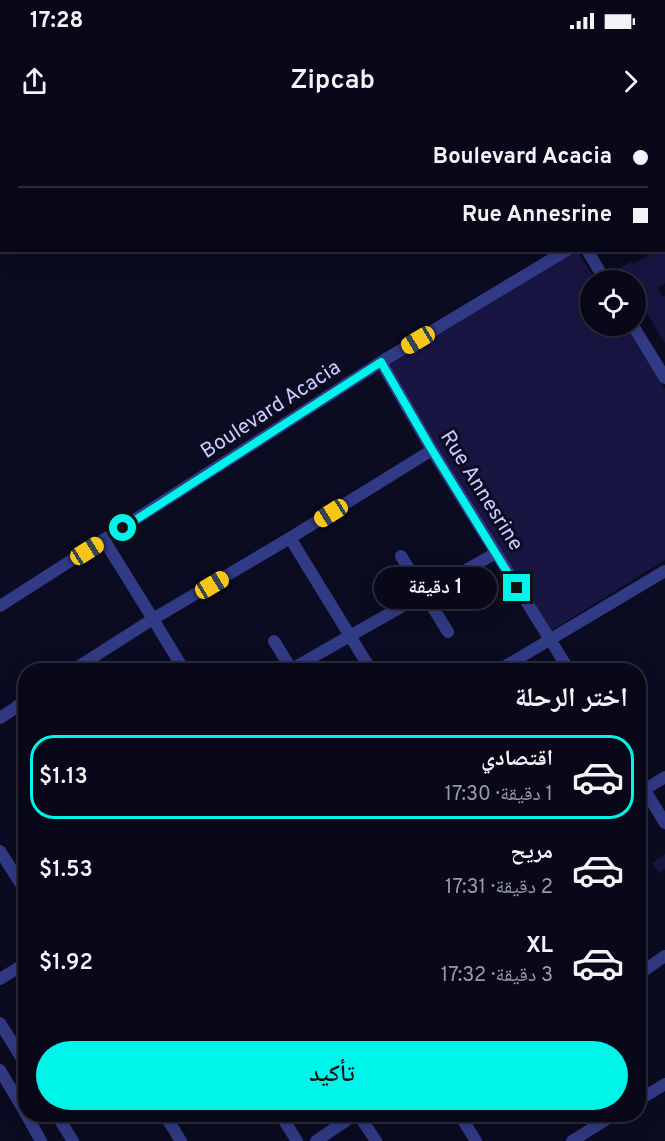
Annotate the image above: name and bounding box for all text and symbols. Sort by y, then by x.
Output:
text: 17:28 [30,8,83,35]
text: Zipcab [290,64,375,98]
icon: share [18,65,51,98]
icon: forward [614,65,647,98]
text: Boulevard Acacia [433,144,612,171]
text: Rue Annesrine [462,202,612,229]
map controls [580,270,646,336]
button: locate [580,270,646,336]
car [398,323,438,357]
street label: Boulevard Acacia [196,355,346,465]
street label: Rue Annesrine [433,426,529,556]
car [311,496,351,530]
route start [109,514,136,541]
car [67,534,107,568]
callout: 1 دقيقة [373,567,496,609]
car [192,568,232,602]
route end [503,574,530,601]
text: 1 دقيقة [408,575,463,601]
text: اختر الرحلة [515,682,628,716]
text: اقتصادي [481,746,553,773]
icon: car [571,750,625,804]
text: $1.13 [39,764,88,791]
text: 1 دقيقة · 17:30 [445,782,553,808]
text: مريح [510,839,553,866]
icon: car [571,843,625,897]
text: $1.53 [39,857,93,884]
text: 2 دقيقة · 17:31 [445,875,553,901]
text: XL [526,933,553,960]
icon: car [571,936,625,990]
text: $1.92 [39,950,93,977]
text: 3 دقيقة · 17:32 [441,963,553,989]
button: تأكيد [36,1041,628,1110]

